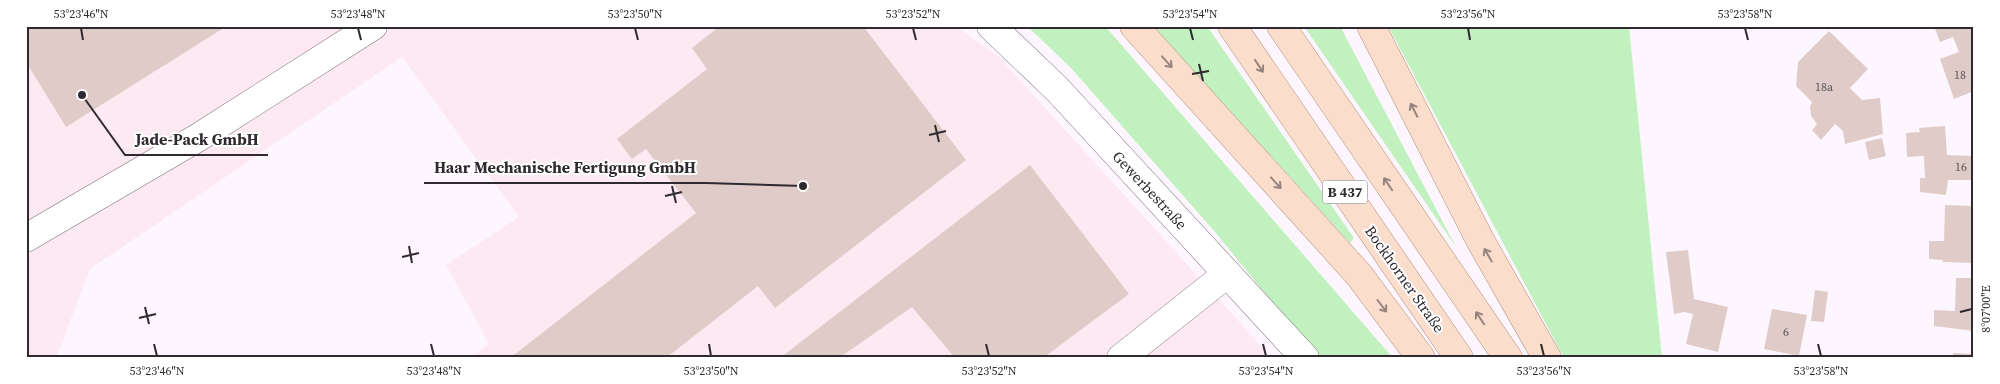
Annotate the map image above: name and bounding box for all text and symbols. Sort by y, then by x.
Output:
text: 53°23'46"N [53,6,109,22]
text: 53°23'48"N [330,6,386,22]
text: 53°23'50"N [607,6,663,22]
text: 53°23'52"N [885,6,941,22]
text: 53°23'54"N [1162,6,1218,22]
text: 53°23'56"N [1440,6,1496,22]
text: 53°23'58"N [1717,6,1773,22]
one-way arrow [1161,56,1173,69]
one-way arrow [1254,59,1264,73]
house number: 18 [1954,67,1966,83]
house number: 18a [1815,79,1834,95]
one-way arrow [1409,103,1419,118]
callout: Jade-Pack GmbH [125,124,268,155]
text: Jade-Pack GmbH [134,128,259,150]
street label: Gewerbestraße [1108,146,1192,234]
callout: Haar Mechanische Fertigung GmbH [424,152,706,183]
text: Haar Mechanische Fertigung GmbH [434,156,696,178]
house number: 16 [1955,159,1967,175]
one-way arrow [1270,177,1282,190]
one-way arrow [1383,177,1393,191]
road number: B 437 [1322,180,1368,203]
street label: Bockhorner Straße [1360,221,1450,337]
one-way arrow [1483,248,1493,262]
text: 8°07'00"E [1978,285,1994,333]
one-way arrow [1377,299,1387,313]
one-way arrow [1475,311,1485,325]
house number: 6 [1783,324,1789,340]
text: 53°23'46"N [129,363,185,379]
text: 53°23'48"N [406,363,462,379]
text: 53°23'50"N [683,363,739,379]
text: 53°23'52"N [961,363,1017,379]
text: 53°23'54"N [1238,363,1294,379]
text: 53°23'56"N [1516,363,1572,379]
text: 53°23'58"N [1793,363,1849,379]

